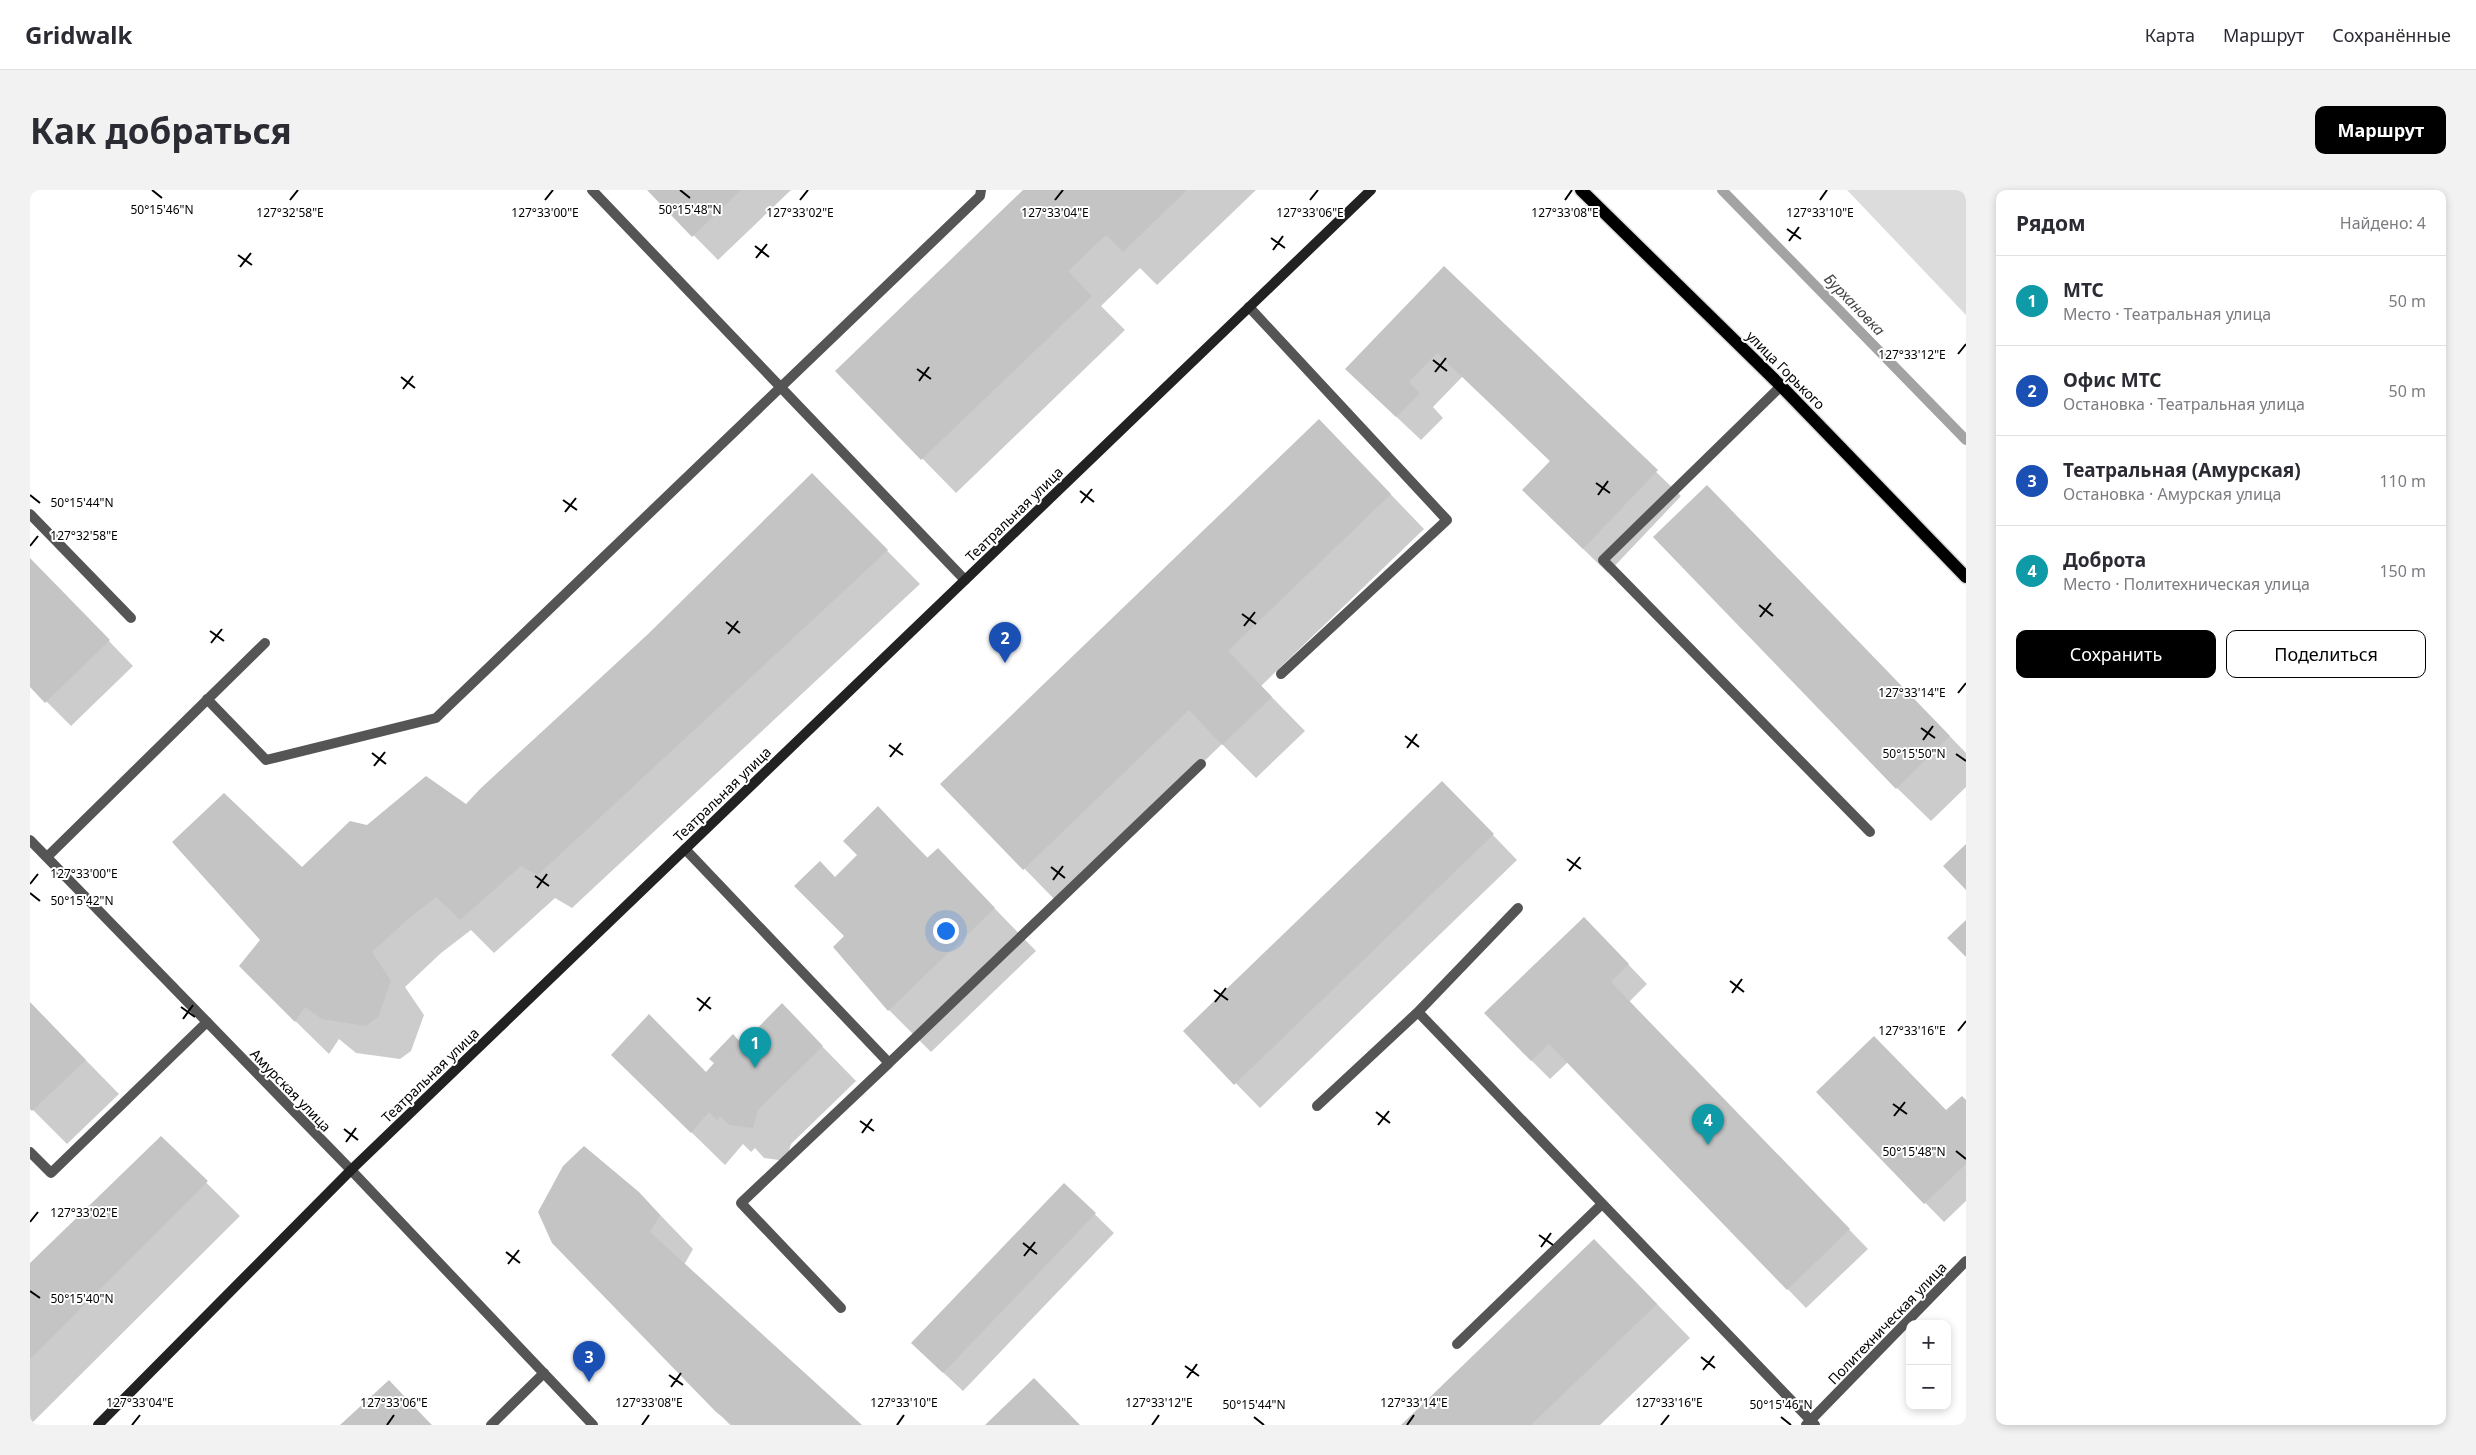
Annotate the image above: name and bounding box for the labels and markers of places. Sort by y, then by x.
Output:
pin: 2 [989,622,1021,663]
pin: 1 [739,1027,771,1068]
pin: 4 [1692,1104,1724,1145]
pin: 3 [573,1341,605,1382]

